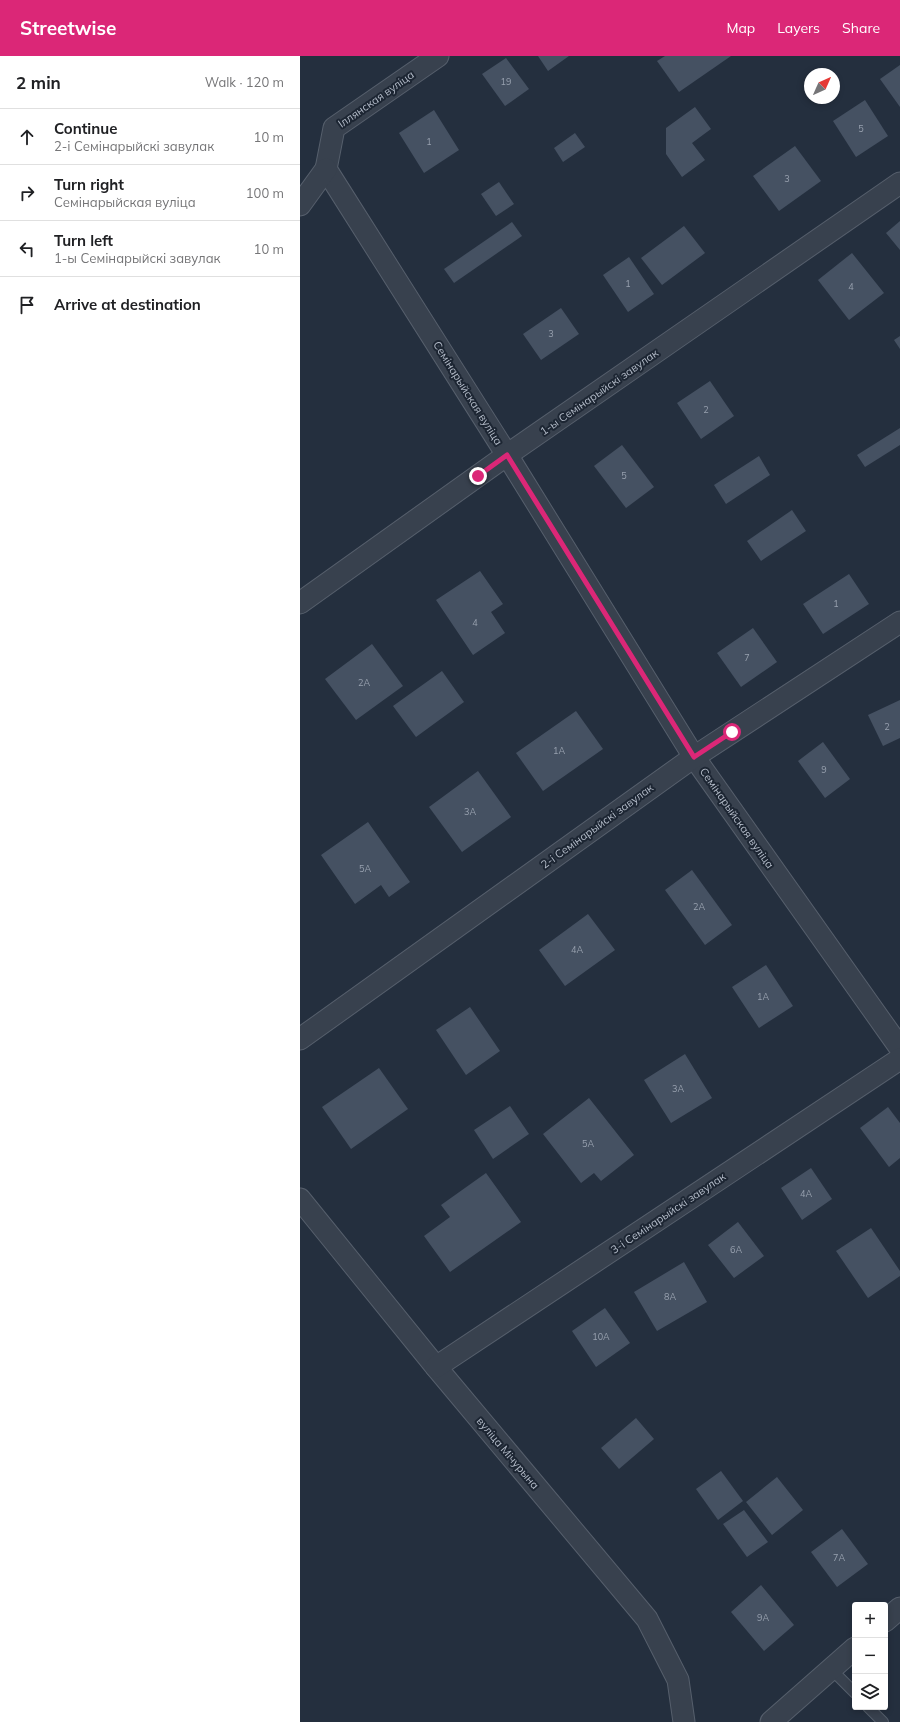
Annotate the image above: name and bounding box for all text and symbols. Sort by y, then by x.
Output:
text: Streetwise [20,16,116,40]
text: Map [726,19,755,37]
text: Layers [777,19,820,37]
text: Share [842,19,880,37]
street label: Іллянская вуліца [335,67,417,131]
north arrow [804,68,840,104]
text: 2 min [16,72,61,93]
text: Walk · 120 m [205,74,284,90]
house number: 19 [501,76,511,87]
text: Continue [54,119,117,138]
house number: 5 [858,123,864,134]
icon: ahead [16,126,38,148]
text: 10 m [254,129,284,145]
house number: 1 [426,136,432,147]
text: 2-і Семінарыйскі завулак [54,138,214,154]
house number: 3 [784,173,790,184]
text: Turn right [54,175,124,194]
icon: right [16,182,38,204]
text: 100 m [246,185,284,201]
text: Семінарыйская вуліца [54,194,196,210]
text: Turn left [54,231,113,250]
icon: left [16,238,38,260]
text: 10 m [254,241,284,257]
text: 1-ы Семінарыйскі завулак [54,250,221,266]
house number: 1 [625,278,631,289]
house number: 4 [848,281,854,292]
icon: arrive [16,294,38,316]
text: Arrive at destination [54,295,201,314]
house number: 3 [548,328,554,339]
street label: Семінарыйская вуліца [430,338,506,448]
street label: 1-ы Семінарыйскі завулак [537,346,661,438]
house number: 2 [703,404,709,415]
route end [469,467,487,485]
house number: 5 [621,470,627,481]
house number: 1 [833,598,839,609]
house number: 4 [472,617,478,628]
house number: 7 [744,652,750,663]
house number: 2А [358,677,370,688]
house number: 2 [884,721,890,732]
route start [723,723,741,741]
house number: 1А [553,745,565,756]
house number: 9 [821,764,827,775]
street label: Семінарыйская вуліца [697,765,777,871]
street label: 2-і Семінарыйскі завулак [538,780,656,871]
house number: 3А [464,806,476,817]
house number: 5А [359,863,371,874]
house number: 2А [693,901,705,912]
house number: 4А [571,944,583,955]
house number: 1А [757,991,769,1002]
house number: 3А [672,1083,684,1094]
house number: 5А [582,1138,594,1149]
street label: 3-і Семінарыйскі завулак [608,1169,728,1257]
house number: 4А [800,1188,812,1199]
house number: 6А [730,1244,742,1255]
house number: 8А [664,1291,676,1302]
house number: 10А [592,1331,610,1342]
street label: вуліца Мічурына [474,1414,542,1492]
house number: 7А [833,1552,845,1563]
map controls [852,1602,888,1710]
button: + [852,1602,888,1638]
house number: 9А [757,1612,769,1623]
button: − [852,1638,888,1674]
button: layers [852,1674,888,1710]

